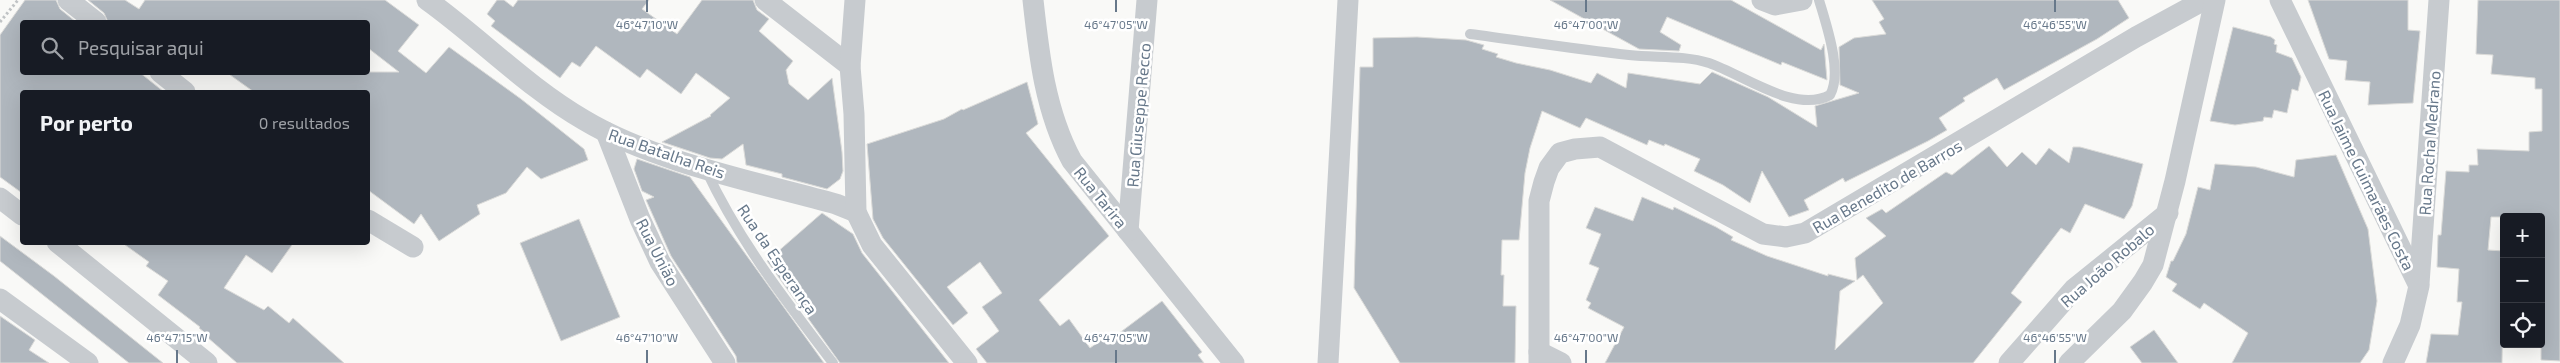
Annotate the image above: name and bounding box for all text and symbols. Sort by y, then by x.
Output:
text: 46°47'10"W [616,17,678,31]
text: 46°47'05"W [1084,17,1148,31]
text: 46°47'00"W [1554,17,1618,31]
text: 46°46'55"W [2023,17,2087,31]
search box [20,20,370,75]
icon: search [38,34,66,62]
text: Pesquisar aqui [78,36,204,59]
street label: Rua Giuseppe Recco [1122,42,1154,188]
street label: Rua Rocha Medrano [2414,70,2444,216]
street label: Rua Jaime Guimarães Costa [2315,87,2419,273]
text: Por perto [40,110,133,135]
text: 0 resultados [259,113,350,132]
street label: Rua Batalha Reis [606,124,728,182]
street label: Rua Benedito de Barros [1809,135,1965,237]
street label: Rua Tarira [1071,163,1131,231]
street label: Rua da Esperança [733,200,822,318]
map controls [2500,213,2545,348]
button: + [2500,213,2545,258]
street label: Rua União [633,215,683,289]
street label: Rua João Robalo [2056,219,2158,311]
button: − [2500,258,2545,303]
button: locate [2500,303,2545,348]
text: 46°47'15"W [146,330,208,344]
text: 46°47'10"W [616,330,678,344]
text: 46°47'05"W [1084,330,1148,344]
text: 46°47'00"W [1554,330,1618,344]
text: 46°46'55"W [2023,330,2087,344]

